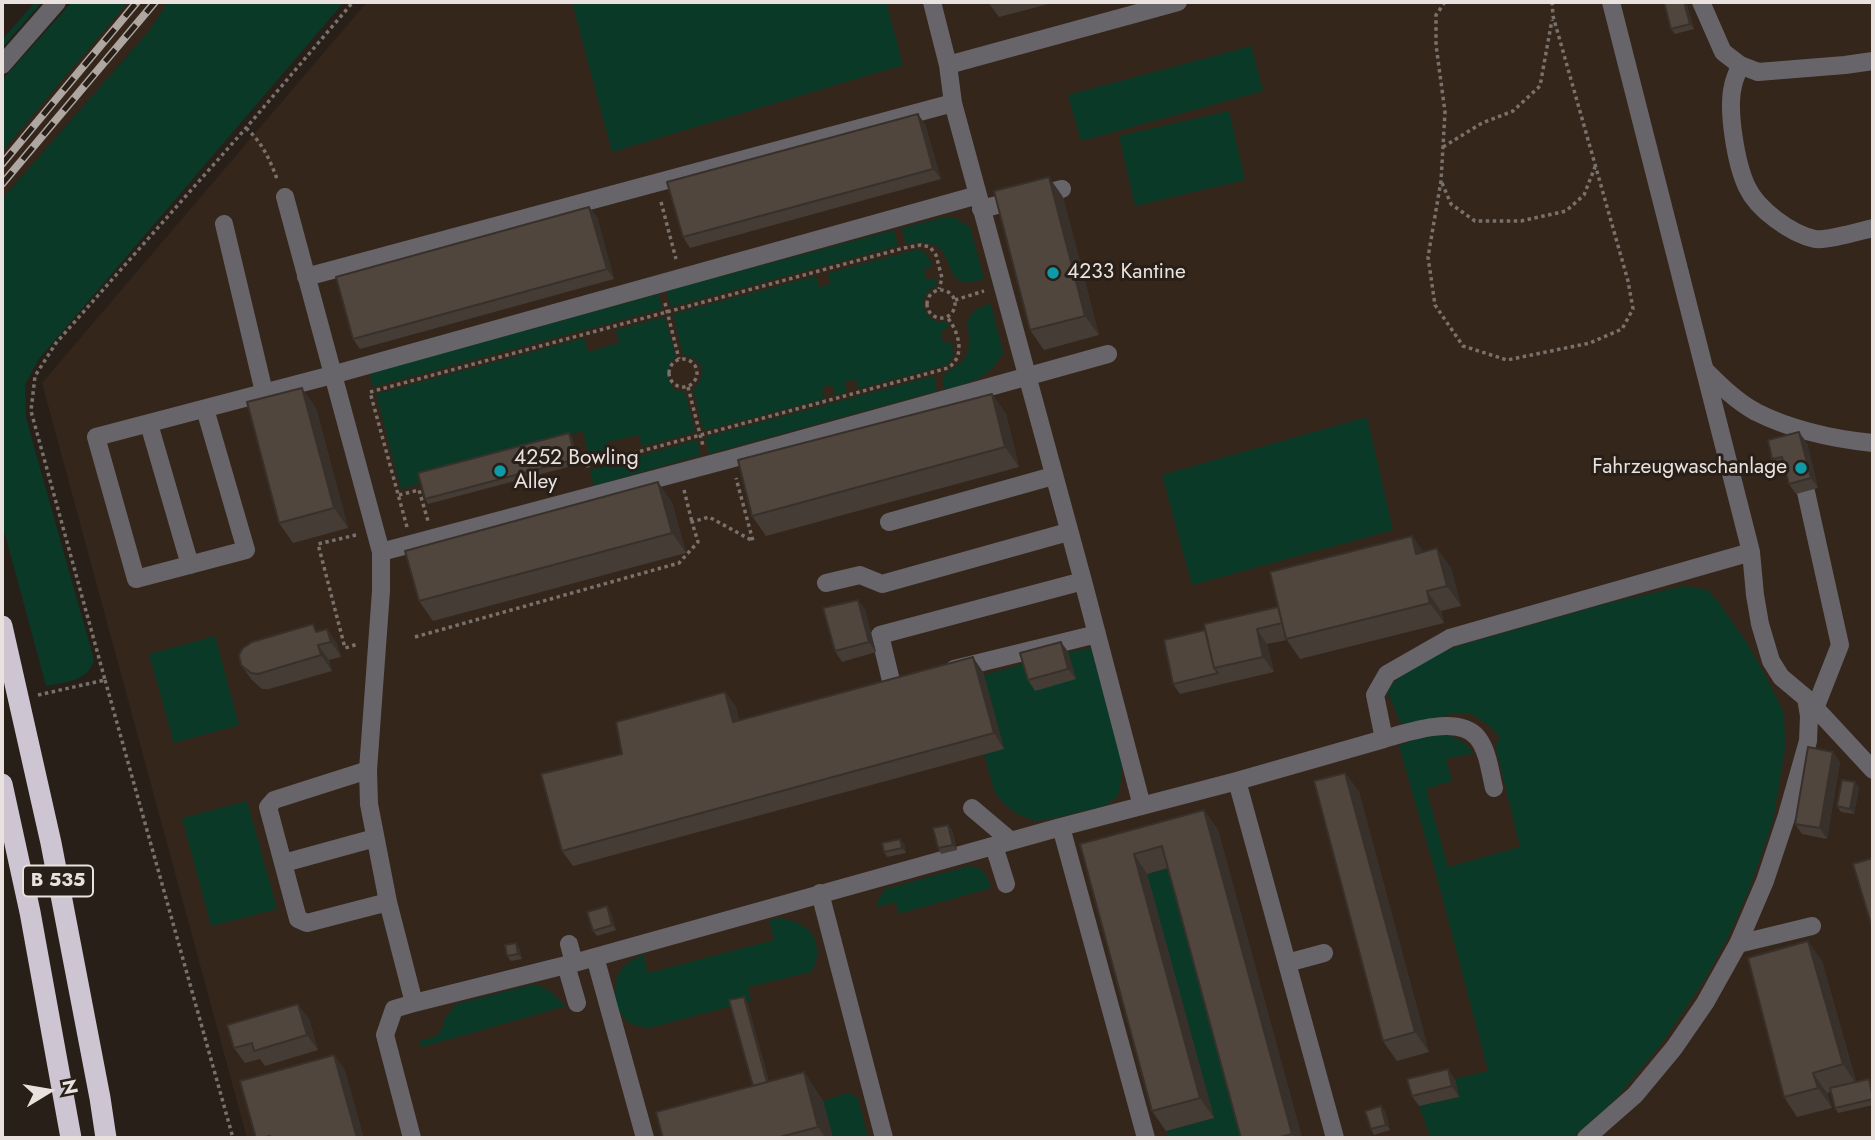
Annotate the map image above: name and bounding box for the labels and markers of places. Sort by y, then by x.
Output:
place label: 4233 Kantine [1067,260,1186,286]
marker: 4233 Kantine [1045,265,1061,281]
place label: 4252 Bowling Alley [514,446,639,496]
place label: Fahrzeugwaschanlage [1592,455,1787,481]
marker: Fahrzeugwaschanlage [1793,460,1809,476]
marker: 4252 Bowling Alley [492,463,508,479]

